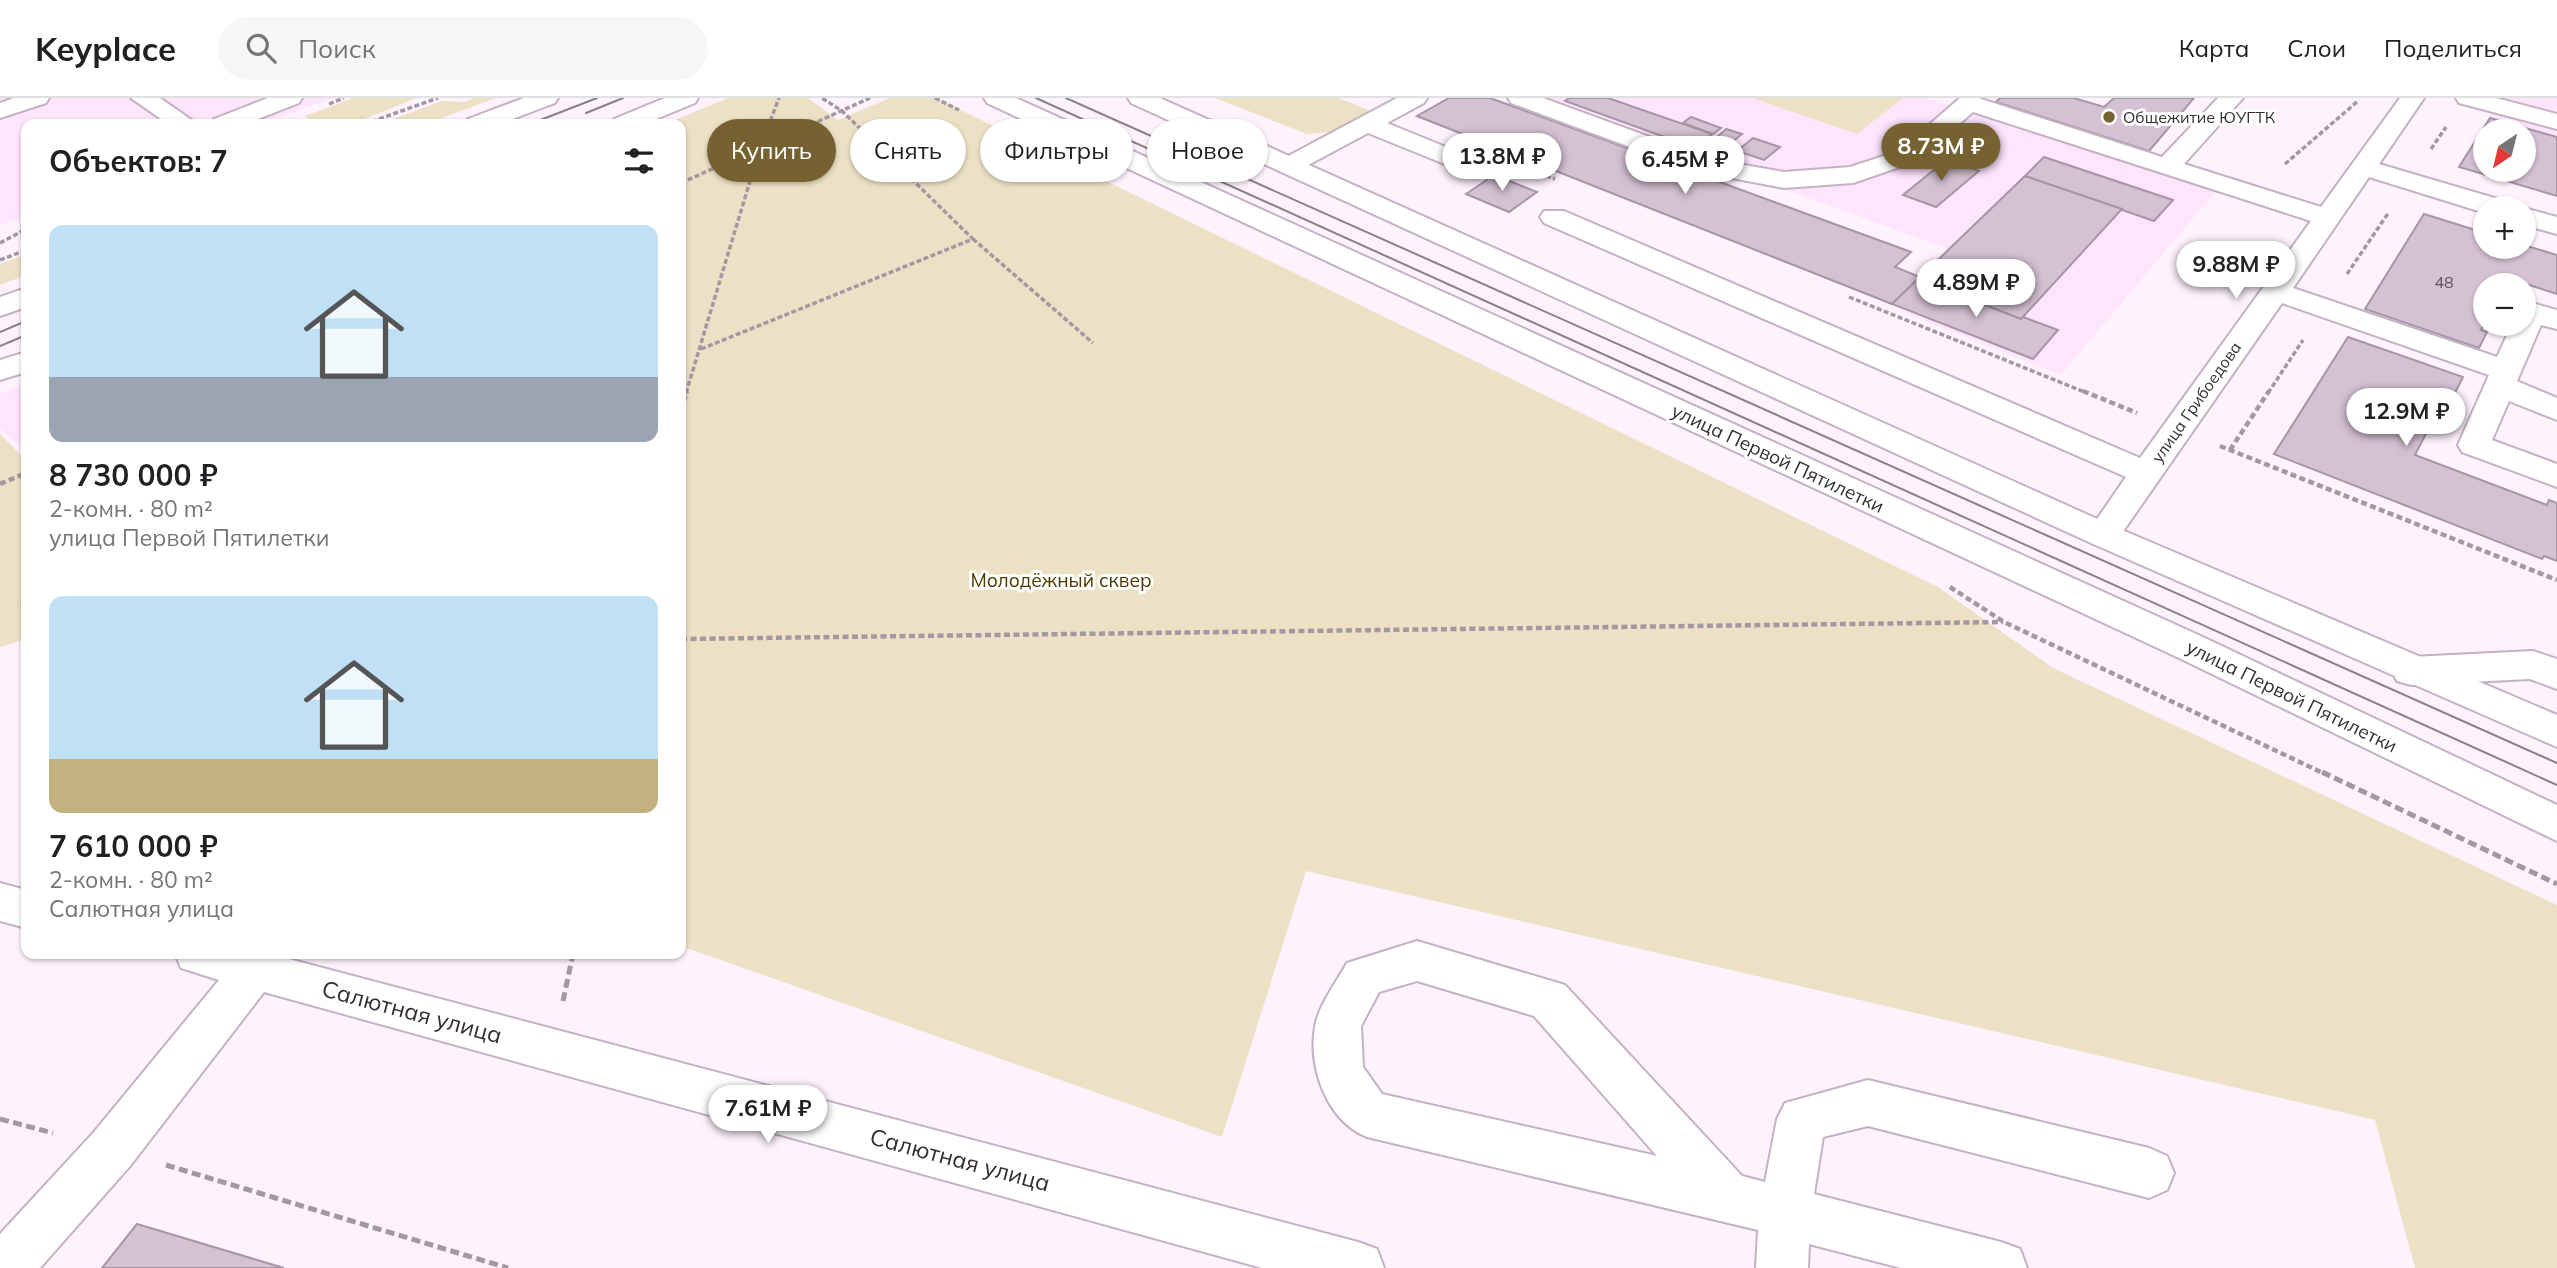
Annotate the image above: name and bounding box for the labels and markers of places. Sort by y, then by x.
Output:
place label: Общежитие ЮУГТК [2123,107,2276,127]
marker: Общежитие ЮУГТК [2101,109,2117,125]
pin: 8.73M ₽ [1876,123,2006,183]
pin: 13.8M ₽ [1437,134,1567,193]
pin: 6.45M ₽ [1620,136,1750,196]
pin: 9.88M ₽ [2171,242,2301,301]
pin: 4.89M ₽ [1911,260,2041,319]
pin: 12.9M ₽ [2341,388,2471,448]
pin: 7.61M ₽ [703,1086,833,1145]

